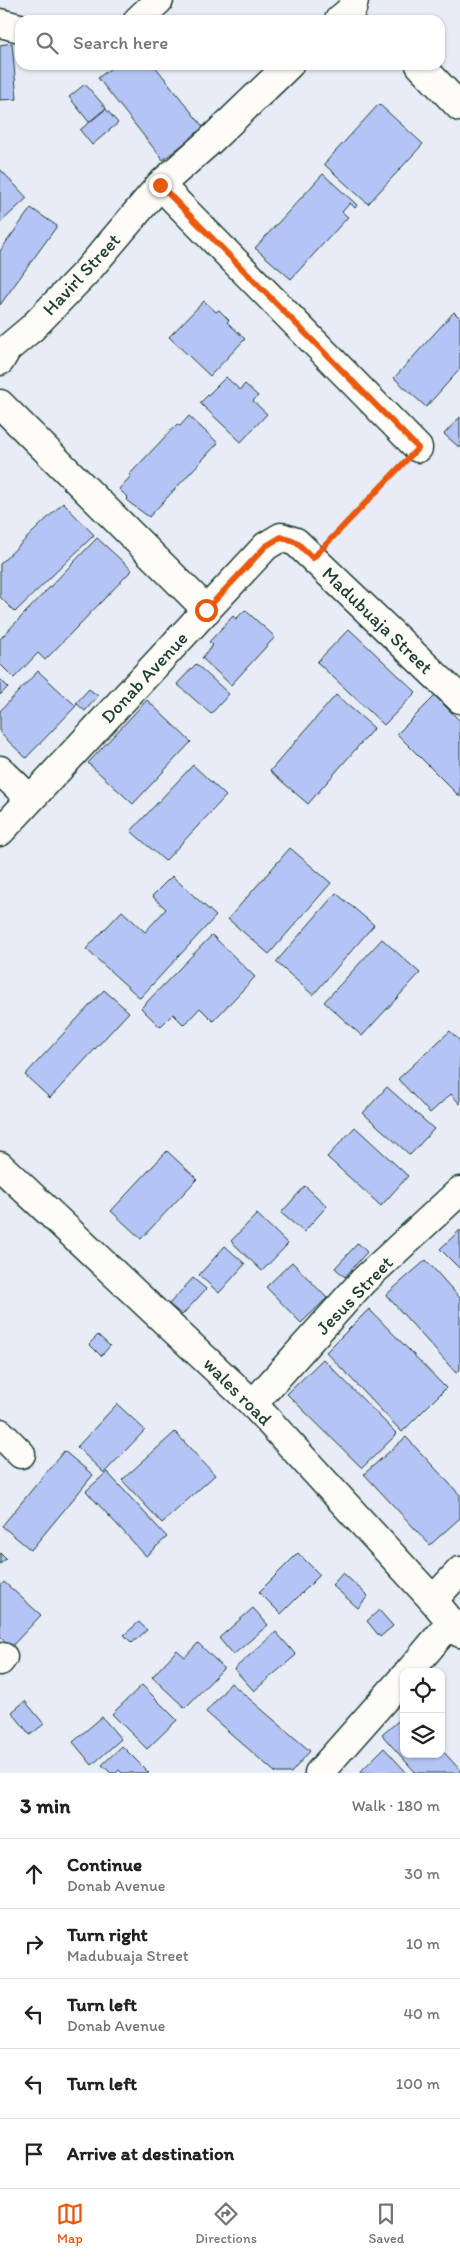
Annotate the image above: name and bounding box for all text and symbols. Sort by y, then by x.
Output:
search box [15,15,445,70]
icon: search [33,29,61,57]
text: Search here [73,31,168,54]
route end [149,174,172,197]
street label: Havirl Street [38,229,125,320]
street label: Madubuaja Street [318,562,438,679]
route start [195,599,218,622]
street label: Donab Avenue [96,627,193,728]
street label: Jesus Street [311,1251,398,1340]
street label: wales road [199,1352,277,1430]
map controls [400,1668,445,1758]
button: locate [400,1668,445,1713]
button: layers [400,1713,445,1758]
text: 3 min [20,1793,70,1818]
text: Walk · 180 m [352,1796,440,1815]
text: Continue [67,1853,142,1876]
icon: ahead [20,1860,48,1888]
text: 30 m [404,1864,440,1883]
text: Donab Avenue [67,1876,165,1895]
text: Turn right [67,1923,148,1946]
icon: right [20,1930,48,1958]
text: 10 m [406,1934,440,1953]
text: Madubuaja Street [67,1946,189,1965]
text: Turn left [67,1993,137,2016]
icon: left [20,2000,48,2028]
text: 40 m [403,2004,440,2023]
text: Donab Avenue [67,2016,165,2035]
icon: left [20,2070,48,2098]
text: Turn left [67,2072,137,2095]
text: 100 m [396,2074,440,2093]
icon: arrive [20,2140,48,2168]
text: Arrive at destination [67,2142,234,2165]
tab: Map [56,2200,84,2247]
tab: Directions [195,2200,257,2247]
tab: Saved [368,2200,404,2247]

